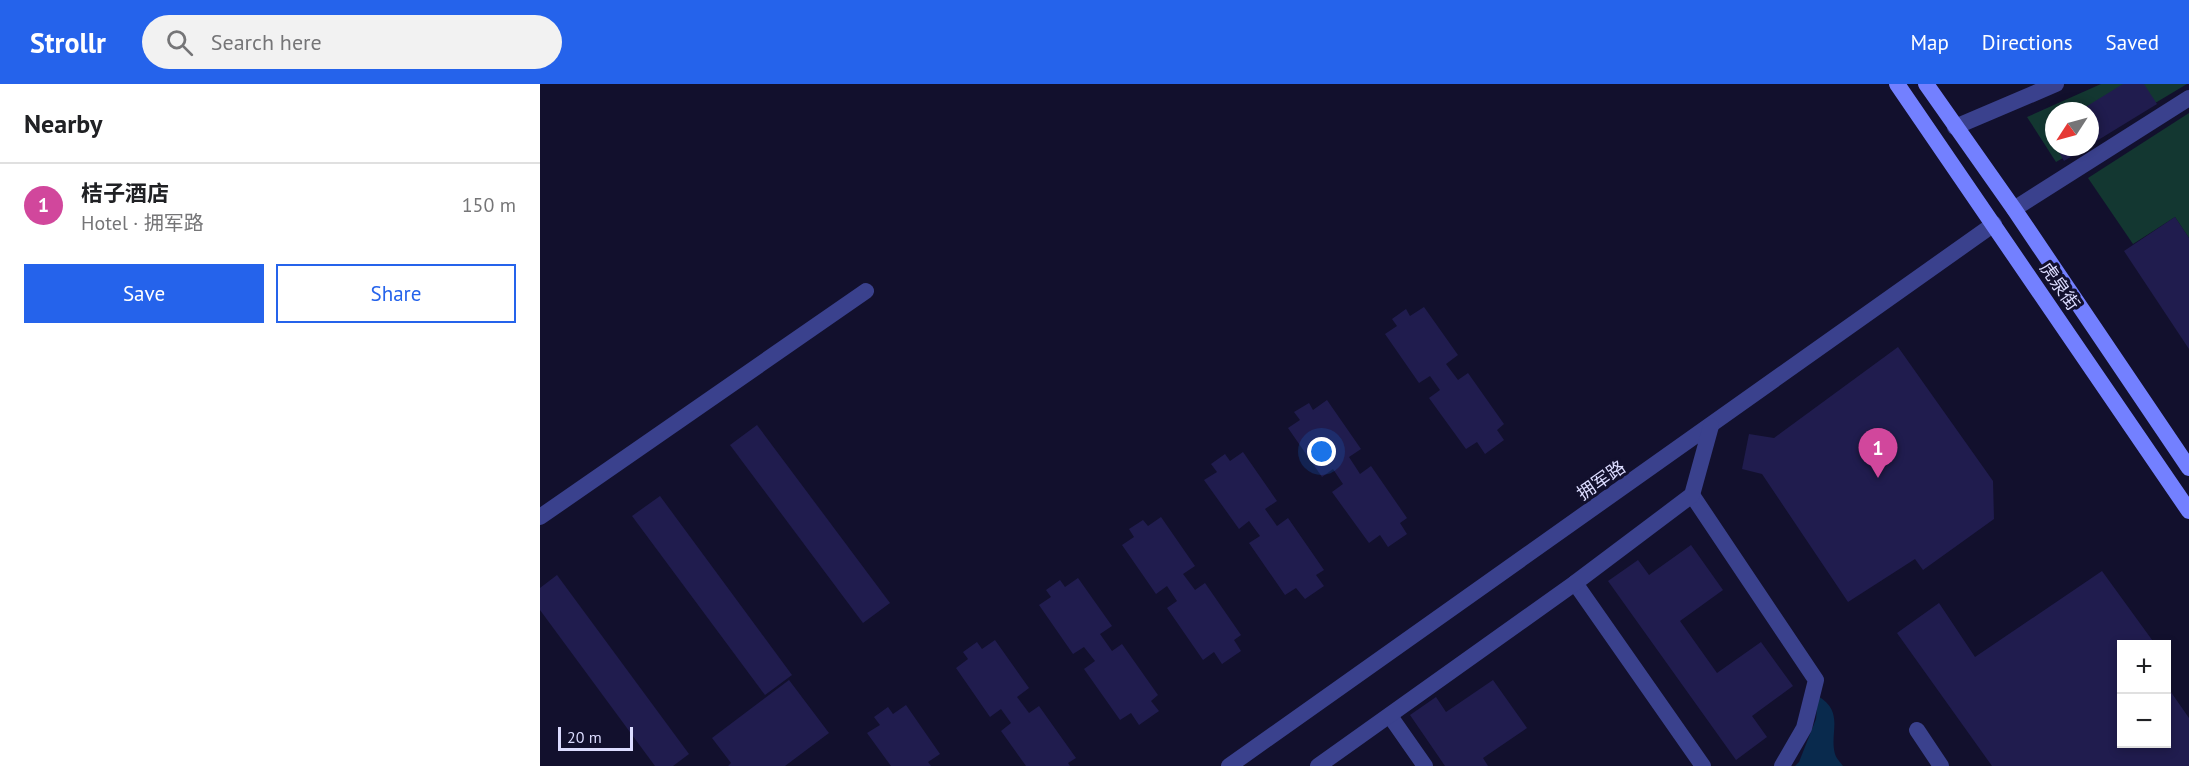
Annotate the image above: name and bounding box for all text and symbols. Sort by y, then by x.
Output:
search box [142,15,562,69]
text: Strollr [30,24,106,61]
icon: search [163,26,196,59]
text: Search here [211,28,322,56]
text: Map [1910,29,1949,56]
text: Directions [1982,29,2073,56]
text: Saved [2106,29,2159,56]
north arrow [2045,102,2099,156]
text: Nearby [24,107,102,140]
text: 桔子酒店 [81,179,169,207]
text: 1 [38,192,49,218]
text: 150 m [462,192,516,218]
text: Hotel · 拥军路 [81,210,204,236]
street label: 虎泉街 [2035,257,2085,315]
button: Save [24,264,264,323]
button: Share [276,264,516,323]
pin: 1 [1858,428,1898,478]
your location [1307,437,1336,466]
street label: 拥军路 [1572,455,1630,505]
map controls [2117,640,2171,748]
button: + [2117,640,2171,694]
button: − [2117,694,2171,748]
scale bar [558,724,633,752]
text: 20 m [567,727,602,747]

